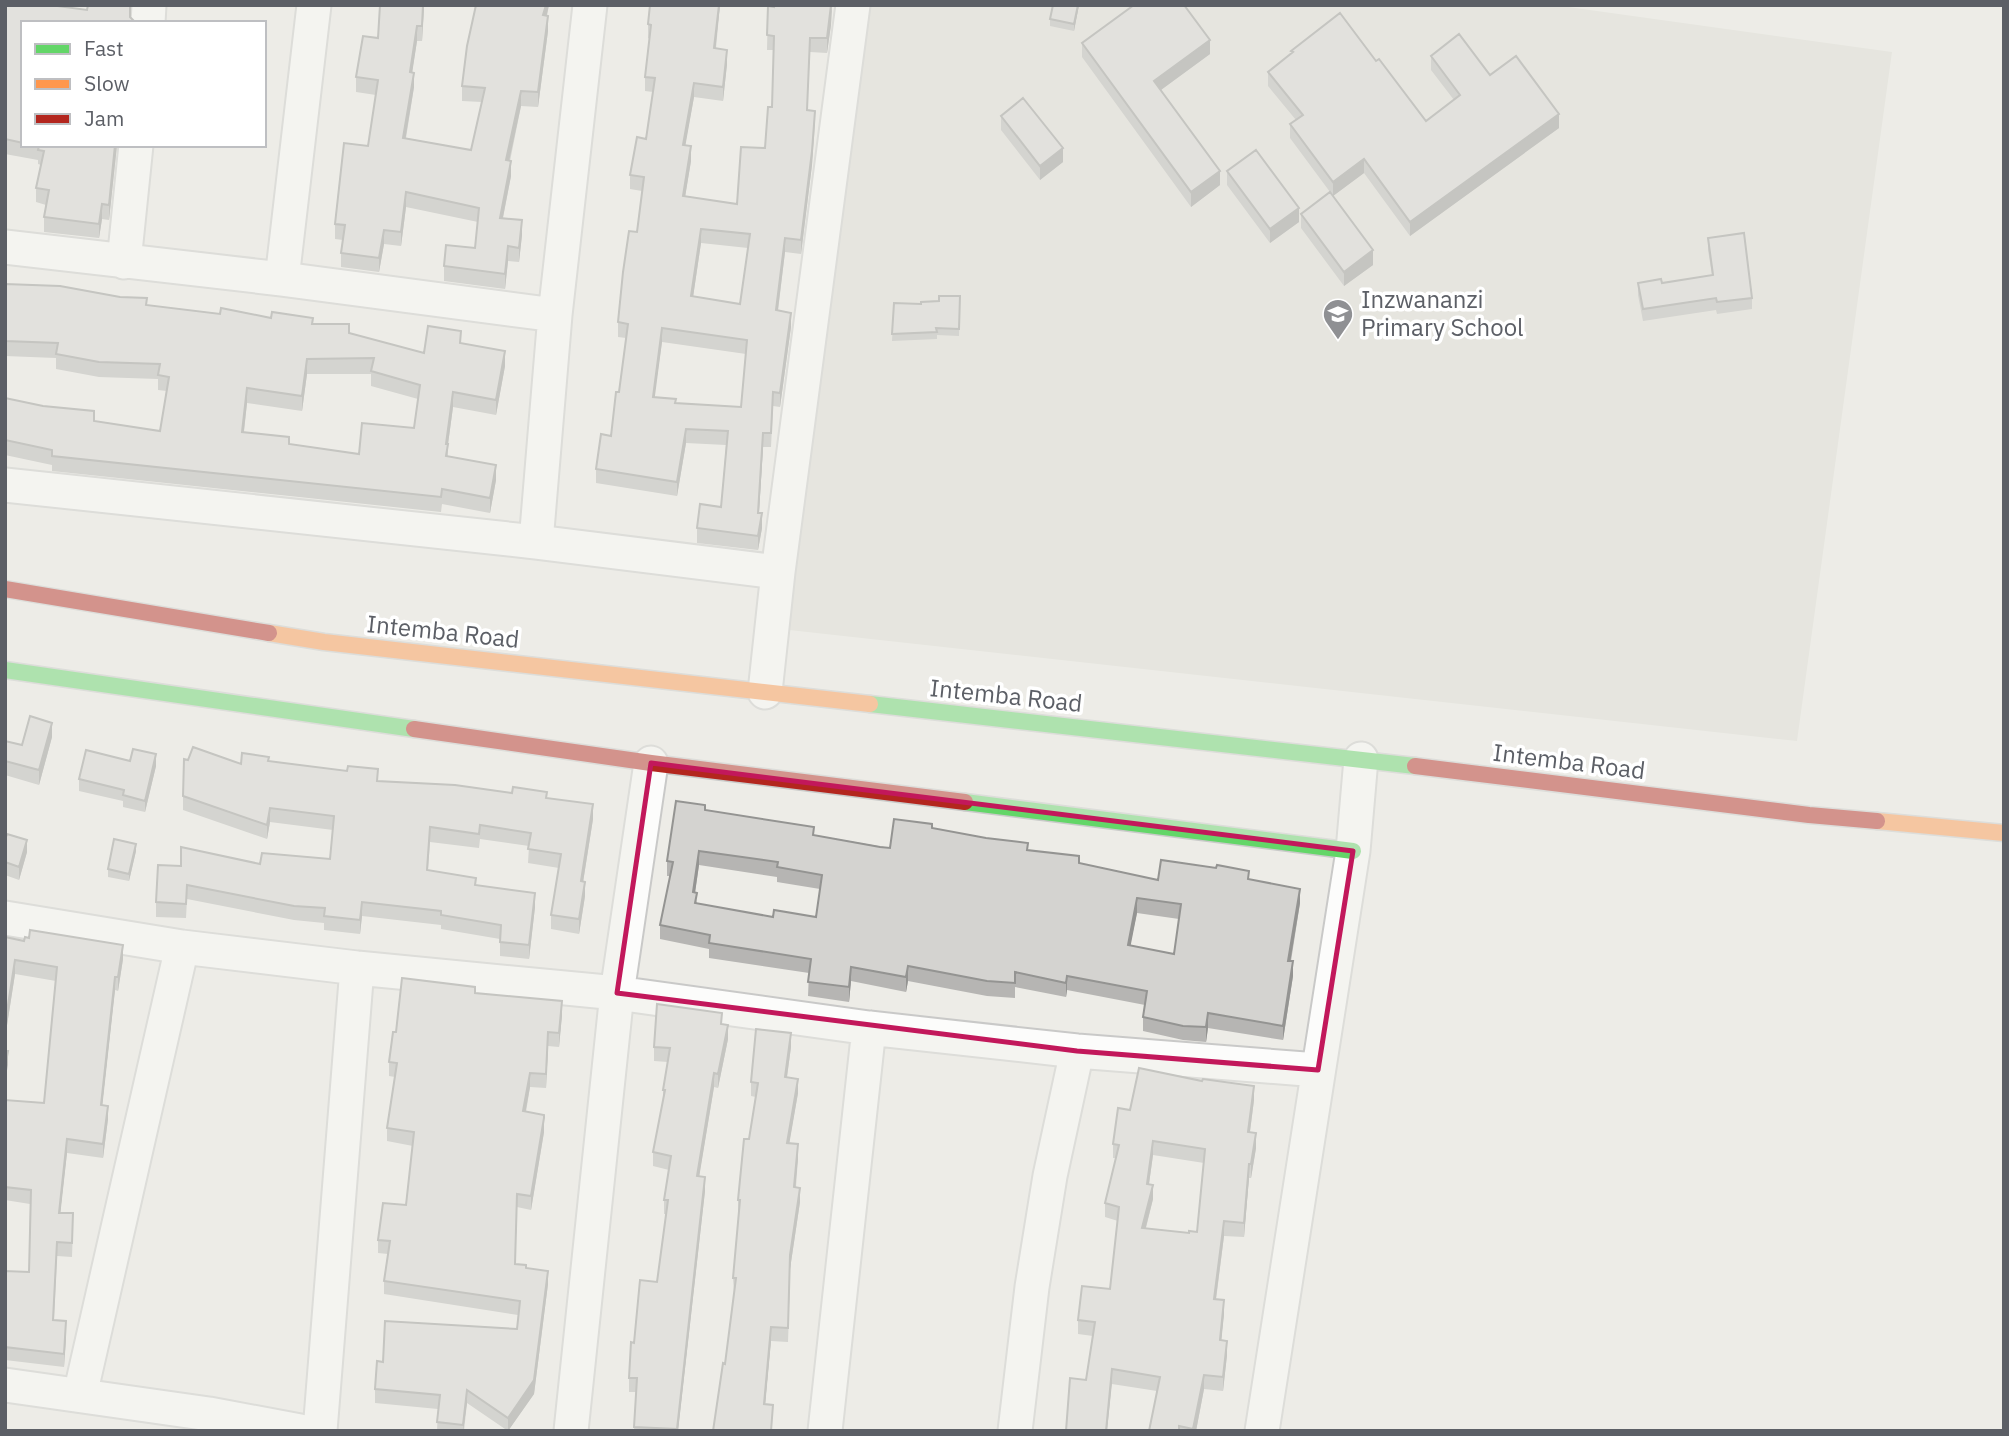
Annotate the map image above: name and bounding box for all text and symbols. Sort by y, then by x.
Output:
legend [21,21,266,147]
text: Fast [84,34,124,62]
text: Slow [84,69,130,97]
text: Jam [84,104,124,132]
place label: Inzwananzi Primary School [1361,283,1524,343]
school or university icon: Inzwananzi Primary School [1321,297,1355,341]
street label: Intemba Road [365,607,521,655]
street label: Intemba Road [928,671,1084,719]
street label: Intemba Road [1491,736,1647,786]

